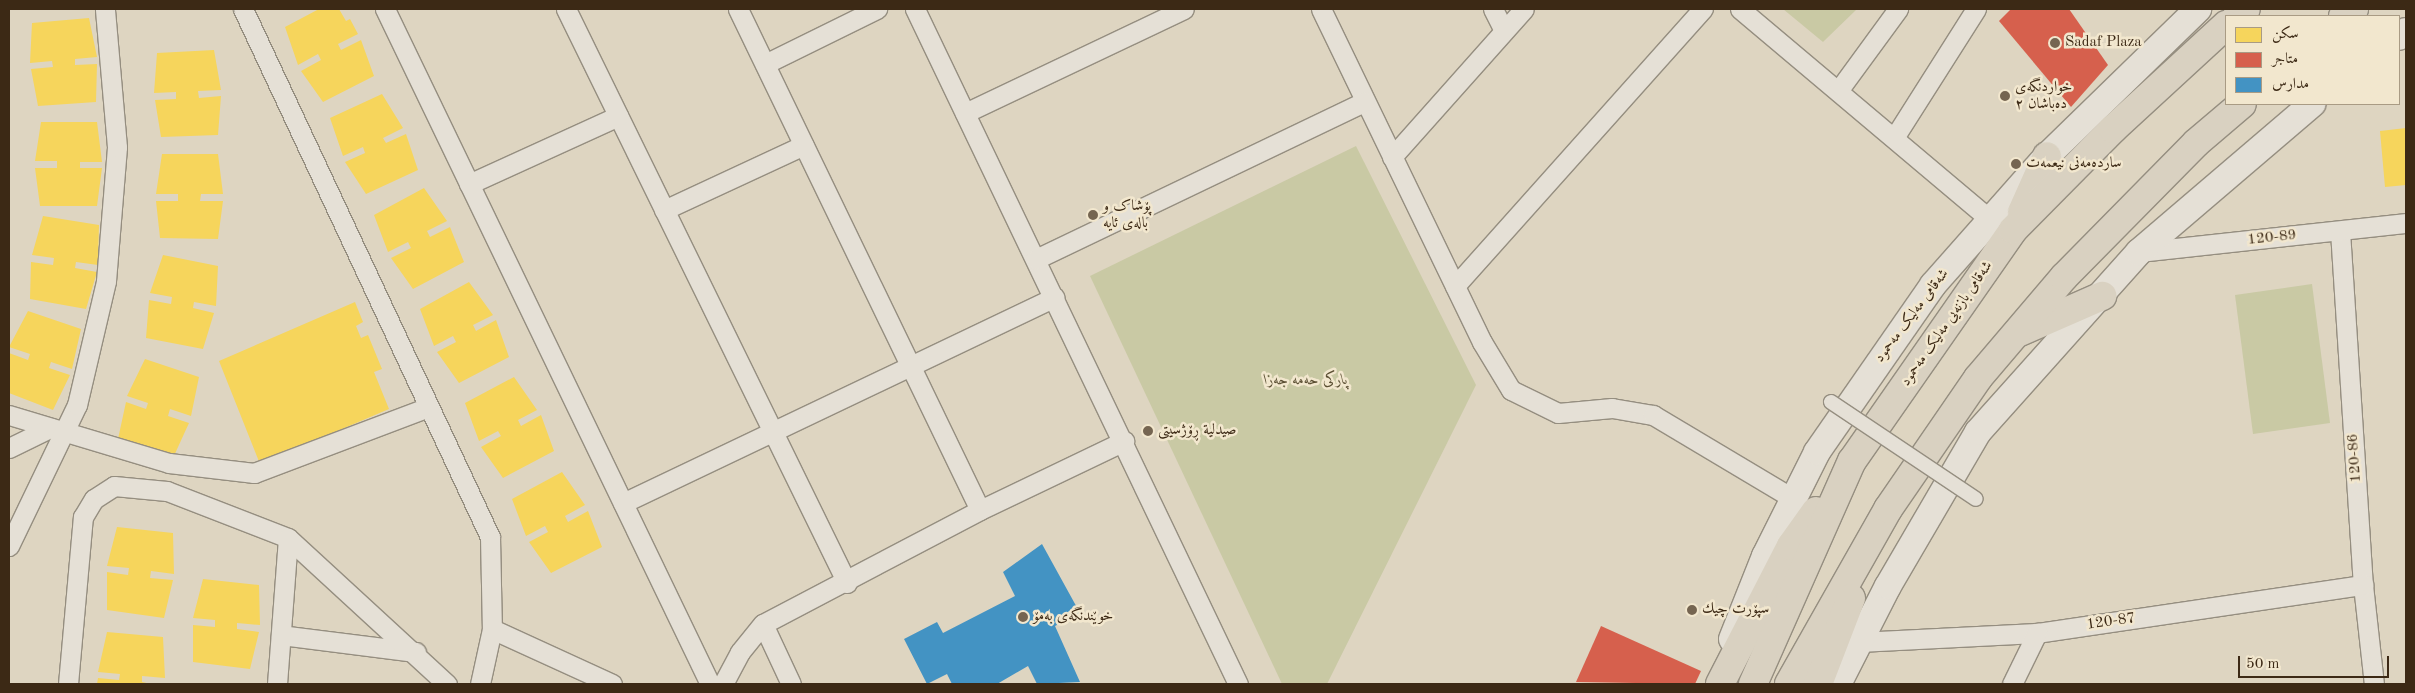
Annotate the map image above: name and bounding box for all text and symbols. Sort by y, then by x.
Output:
legend [2225,15,2400,105]
text: سكن [2272,27,2299,42]
place label: Sadaf Plaza [2065,34,2142,52]
marker: Sadaf Plaza [2049,37,2061,49]
text: متاجر [2272,52,2298,67]
text: مدارس [2272,77,2309,92]
place label: خواردنگەی دەباشان ٢ [2015,78,2072,113]
marker: خواردنگەی دەباشان ٢ [1999,90,2011,102]
place label: ساردەمەنی نیعمەت [2026,155,2122,173]
marker: ساردەمەنی نیعمەت [2010,158,2022,170]
place label: پۆشاک و بالەی ئایە [1103,197,1151,232]
marker: پۆشاک و بالەی ئایە [1087,209,1099,221]
street label: 120-89 [2247,226,2297,250]
street label: شەقامی بازنەیی مەلیک مەحمود [1897,258,1997,390]
street label: شەقامی مەلیک مەحمود [1871,266,1953,366]
park label: پارکی حەمە جەزا [1264,372,1348,390]
place label: صيدلية ڕۆژسیتی [1158,422,1236,440]
marker: صيدلية ڕۆژسیتی [1142,425,1154,437]
street label: 120-86 [2344,433,2366,483]
place label: سپۆرت چيك [1702,601,1769,619]
marker: سپۆرت چيك [1686,604,1698,616]
place label: خوێندنگەی بەمۆ [1033,608,1113,626]
street label: 120-87 [2085,610,2137,634]
marker: خوێندنگەی بەمۆ [1017,611,1029,623]
scale bar [2240,646,2391,678]
text: 50 m [2246,657,2280,672]

